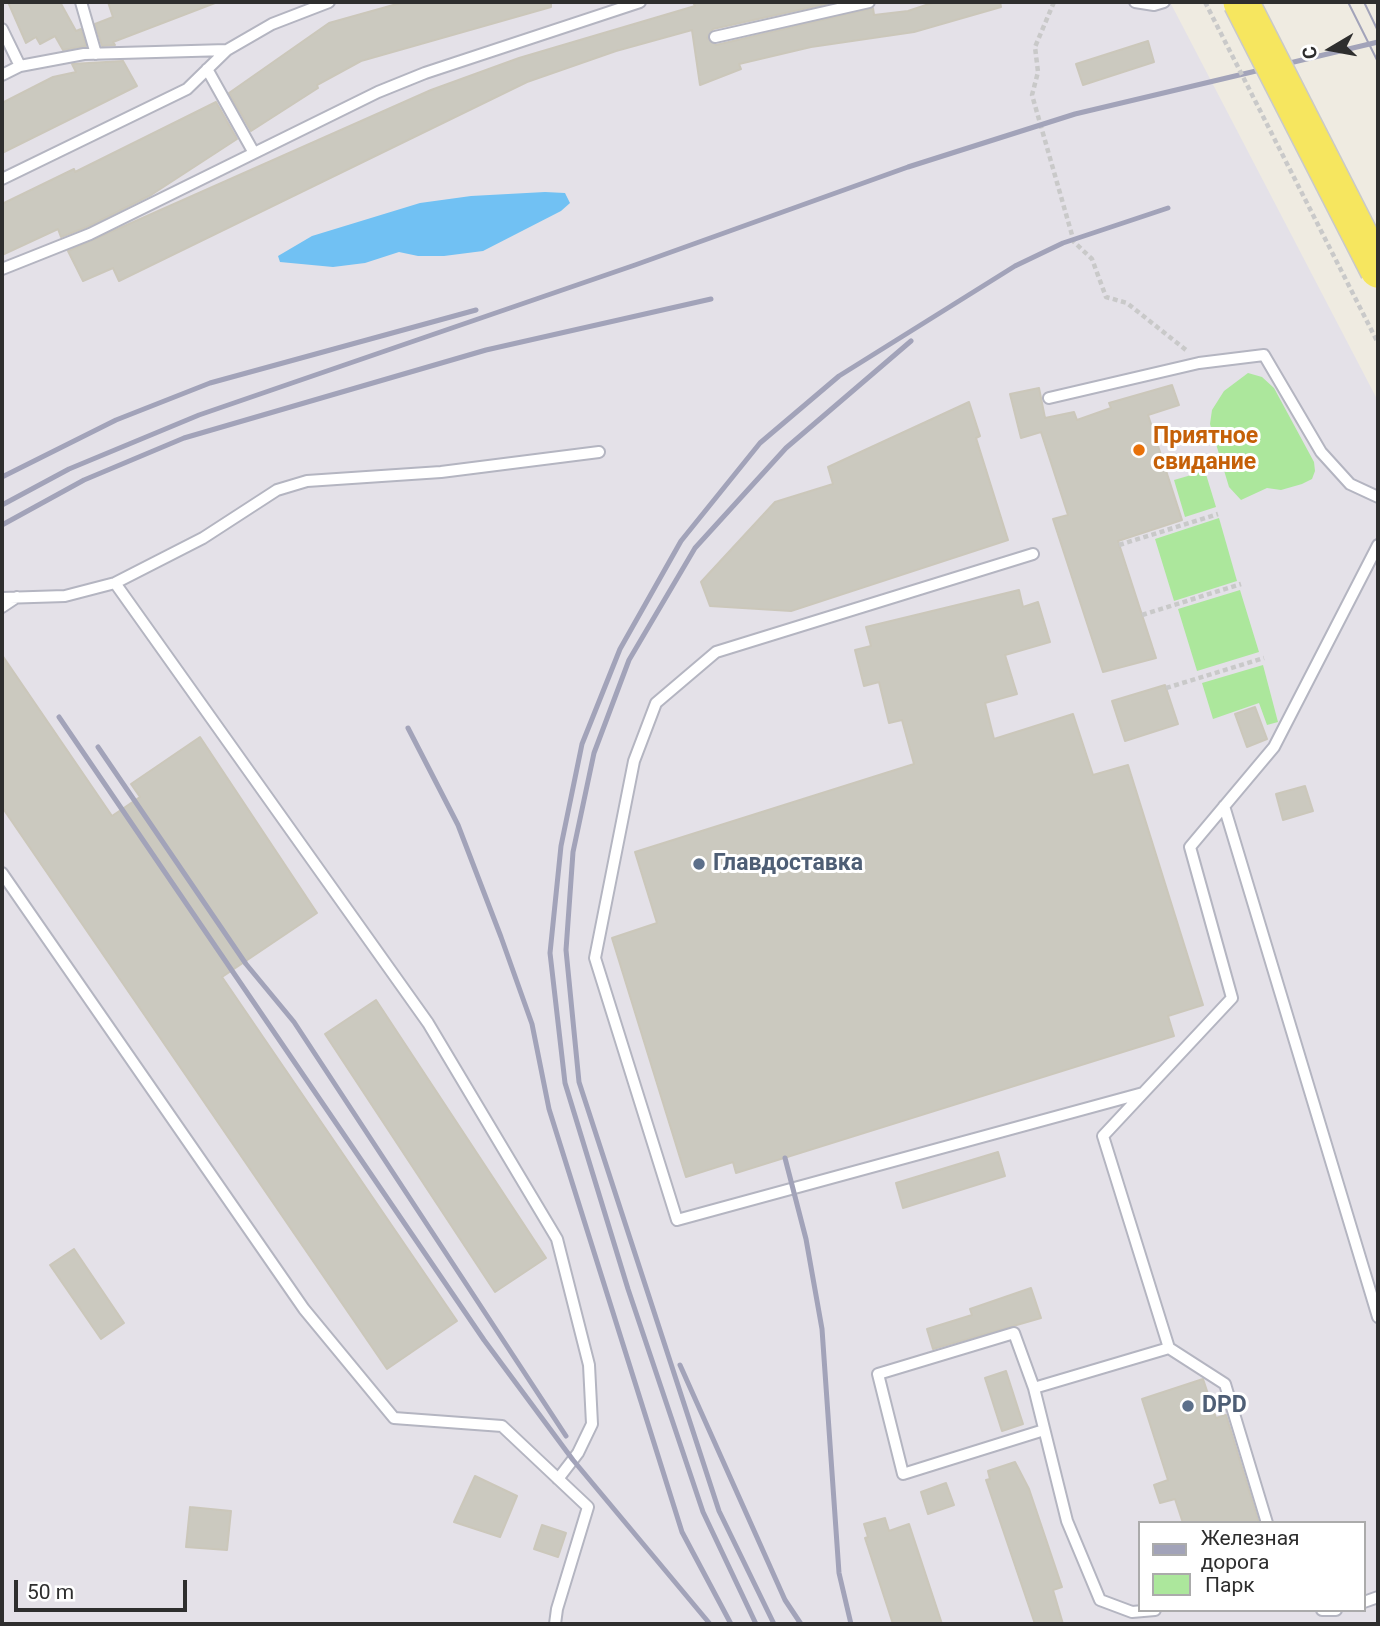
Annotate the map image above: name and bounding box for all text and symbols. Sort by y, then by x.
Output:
north arrow [1296,14,1366,84]
text: С [1297,45,1322,61]
place label: Приятное свидание [1153,423,1258,477]
marker: Приятное свидание [1131,442,1147,458]
place label: Главдоставка [713,850,863,878]
marker: Главдоставка [691,856,707,872]
place label: DPD [1202,1392,1247,1420]
marker: DPD [1180,1398,1196,1414]
legend [1138,1521,1366,1612]
text: Железная дорога [1201,1526,1300,1574]
scale bar [18,1566,191,1610]
text: Парк [1205,1573,1255,1597]
text: 50 m [27,1580,74,1604]

